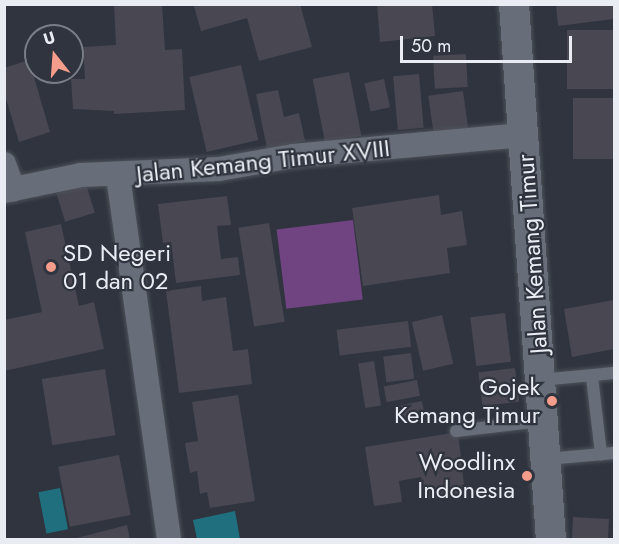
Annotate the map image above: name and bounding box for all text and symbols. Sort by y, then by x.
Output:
north arrow [24,24,84,84]
scale bar [403,24,576,62]
text: U [40,26,58,51]
text: 50 m [411,33,451,59]
street label: Jalan Kemang Timur XVIII [135,133,391,189]
street label: Jalan Kemang Timur [511,153,553,355]
place label: SD Negeri 01 dan 02 [63,239,171,295]
marker: SD Negeri 01 dan 02 [44,260,58,274]
place label: Gojek Kemang Timur [394,373,540,429]
marker: Gojek Kemang Timur [545,394,559,408]
place label: Woodlinx Indonesia [417,448,515,504]
marker: Woodlinx Indonesia [520,469,534,483]

